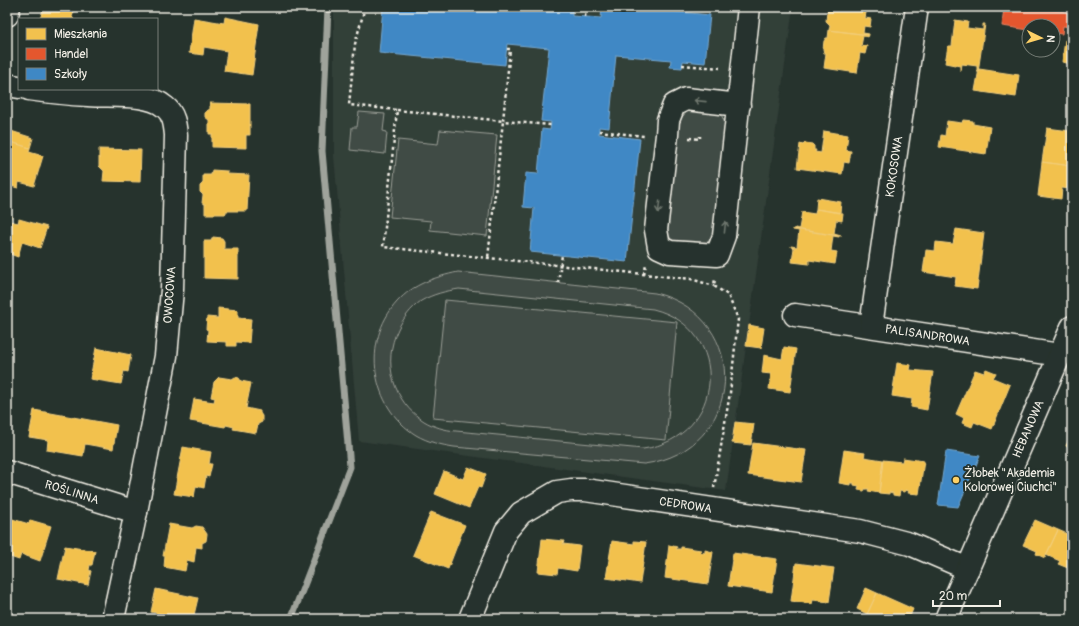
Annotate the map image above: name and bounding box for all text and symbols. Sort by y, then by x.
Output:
legend [18,18,158,90]
north arrow [1021,18,1061,58]
text: Mieszkania [54,27,107,42]
text: N [1044,35,1057,44]
text: Handel [54,47,89,62]
text: Szkoły [54,67,87,82]
one-way arrow [694,97,707,104]
street label: KOKOSOWA [882,135,906,198]
one-way arrow [655,200,663,213]
one-way arrow [722,221,729,234]
street label: OWOCOWA [161,266,179,324]
street label: PALISANDROWA [884,321,971,349]
street label: HEBANOWA [1009,398,1047,460]
place label: Żłobek "Akademia Kolorowej Ciuchci" [964,465,1057,495]
marker: Żłobek "Akademia Kolorowej Ciuchci" [951,475,961,485]
street label: ROŚLINNA [43,477,101,508]
street label: CEDROWA [658,494,713,516]
scale bar [933,582,1000,608]
text: 20 m [939,589,968,604]

